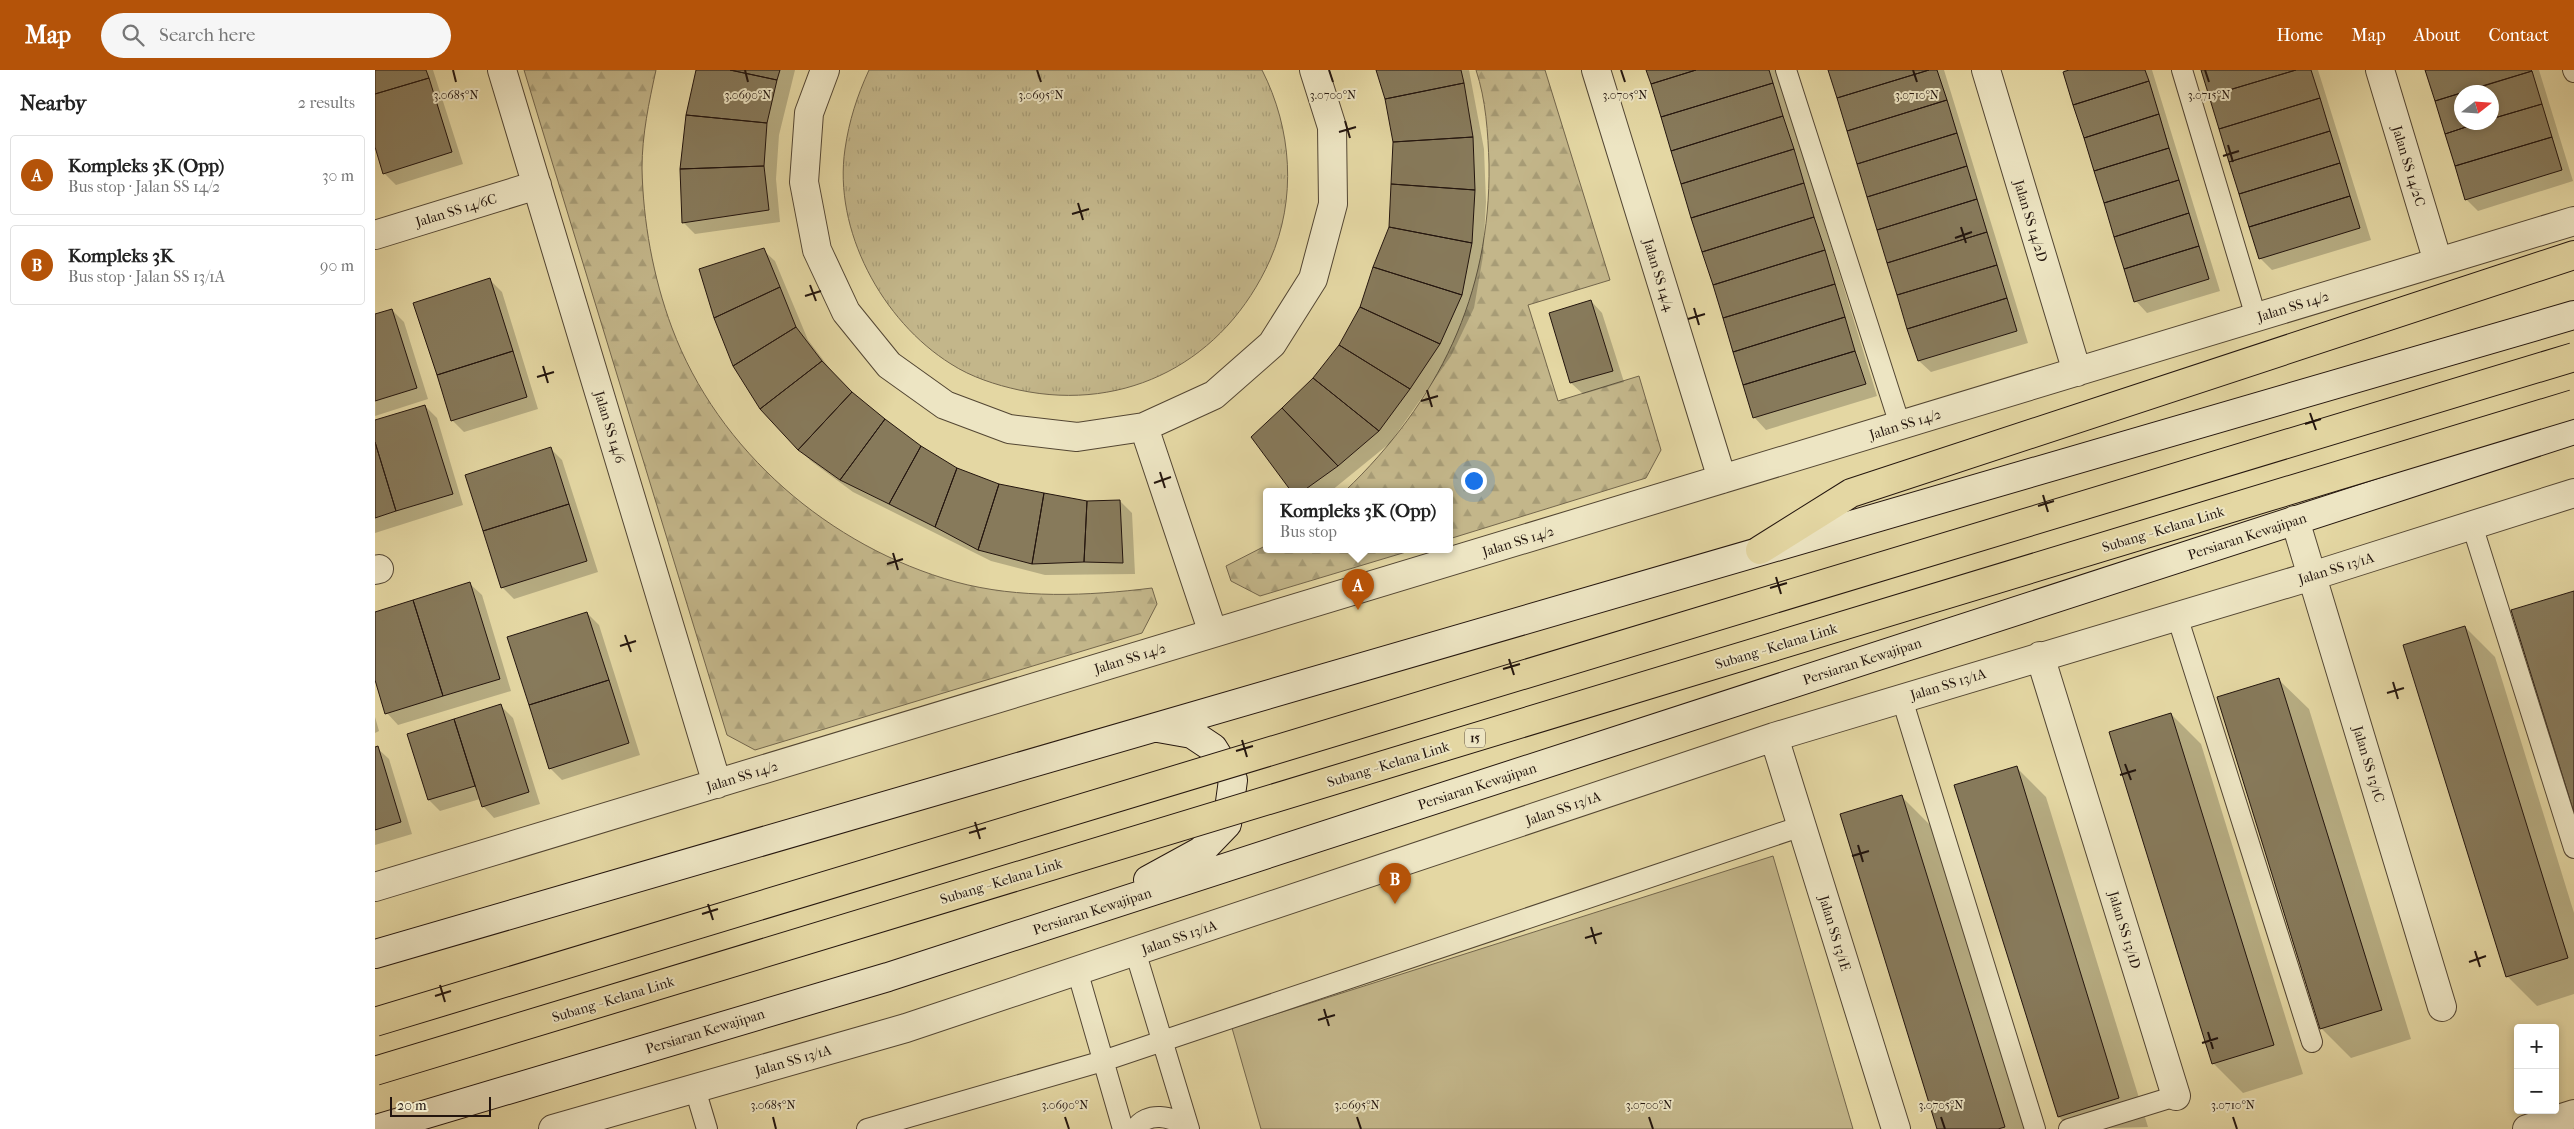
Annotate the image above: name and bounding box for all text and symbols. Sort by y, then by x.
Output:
search box [101,13,451,58]
text: Map [25,21,71,49]
icon: search [119,21,147,49]
text: Search here [159,24,255,46]
text: Home [2276,25,2323,46]
text: Map [2351,25,2386,46]
text: About [2414,25,2460,46]
text: Contact [2488,25,2549,46]
north arrow [2454,85,2499,130]
text: 3.0685°N [433,88,479,102]
text: 3.0690°N [725,88,771,102]
text: 3.0695°N [1018,88,1064,102]
text: 3.0700°N [1310,88,1356,102]
text: 3.0705°N [1603,88,1647,102]
text: 3.0710°N [1895,88,1939,102]
text: 3.0715°N [2188,88,2230,102]
text: Nearby [20,91,86,115]
text: 2 results [298,93,355,112]
street label: Jalan SS 14/2C [2388,123,2429,209]
text: Kompleks 3K (Opp) [68,155,224,177]
text: A [32,166,42,185]
text: 30 m [322,166,354,185]
text: Bus stop · Jalan SS 14/2 [68,177,220,196]
street label: Jalan SS 14/2D [2010,177,2051,265]
street label: Jalan SS 14/6C [413,190,499,231]
street label: Jalan SS 14/4 [1639,236,1678,314]
text: Kompleks 3K [68,245,174,267]
text: B [32,256,42,275]
text: 90 m [320,256,354,275]
text: Bus stop · Jalan SS 13/1A [68,267,225,286]
street label: Jalan SS 14/2 [2254,287,2331,326]
street label: Jalan SS 14/6 [590,388,629,466]
street label: Jalan SS 14/2 [1866,405,1943,444]
your location [1461,468,1487,494]
popup [1263,488,1453,553]
text: Kompleks 3K (Opp) [1280,500,1436,522]
street label: Subang - Kelana Link [2100,503,2227,556]
street label: Persiaran Kewajipan [2186,509,2309,564]
text: Bus stop [1280,522,1337,541]
street label: Jalan SS 14/2 [1479,522,1556,561]
street label: Jalan SS 13/1A [2295,549,2377,588]
pin: A [1342,569,1374,610]
street label: Subang - Kelana Link [1713,620,1840,673]
street label: Persiaran Kewajipan [1801,634,1924,689]
street label: Jalan SS 14/2 [1091,639,1168,678]
street label: Jalan SS 13/1A [1907,665,1989,704]
street label: Jalan SS 13/1C [2349,723,2388,804]
road number: 15 [1465,728,1485,748]
street label: Subang - Kelana Link [1325,738,1452,791]
street label: Jalan SS 14/2 [703,757,780,796]
street label: Persiaran Kewajipan [1416,759,1539,814]
street label: Jalan SS 13/1A [1522,787,1604,830]
street label: Subang - Kelana Link [938,855,1065,908]
pin: B [1379,863,1411,904]
street label: Persiaran Kewajipan [1031,884,1154,939]
street label: Jalan SS 13/1D [2104,888,2144,971]
street label: Jalan SS 13/1E [1815,892,1854,973]
street label: Jalan SS 13/1A [1138,916,1220,959]
street label: Subang - Kelana Link [550,973,677,1026]
street label: Persiaran Kewajipan [643,1005,767,1058]
map controls [2514,1024,2559,1114]
button: + [2514,1024,2559,1069]
street label: Jalan SS 13/1A [752,1041,834,1080]
button: − [2514,1069,2559,1114]
scale bar [390,1094,491,1117]
text: 20 m [397,1097,427,1114]
text: 3.0685°N [750,1098,796,1112]
text: 3.0690°N [1042,1098,1088,1112]
text: 3.0695°N [1334,1098,1380,1112]
text: 3.0700°N [1626,1098,1672,1112]
text: 3.0705°N [1919,1098,1963,1112]
text: 3.0710°N [2211,1098,2255,1112]

